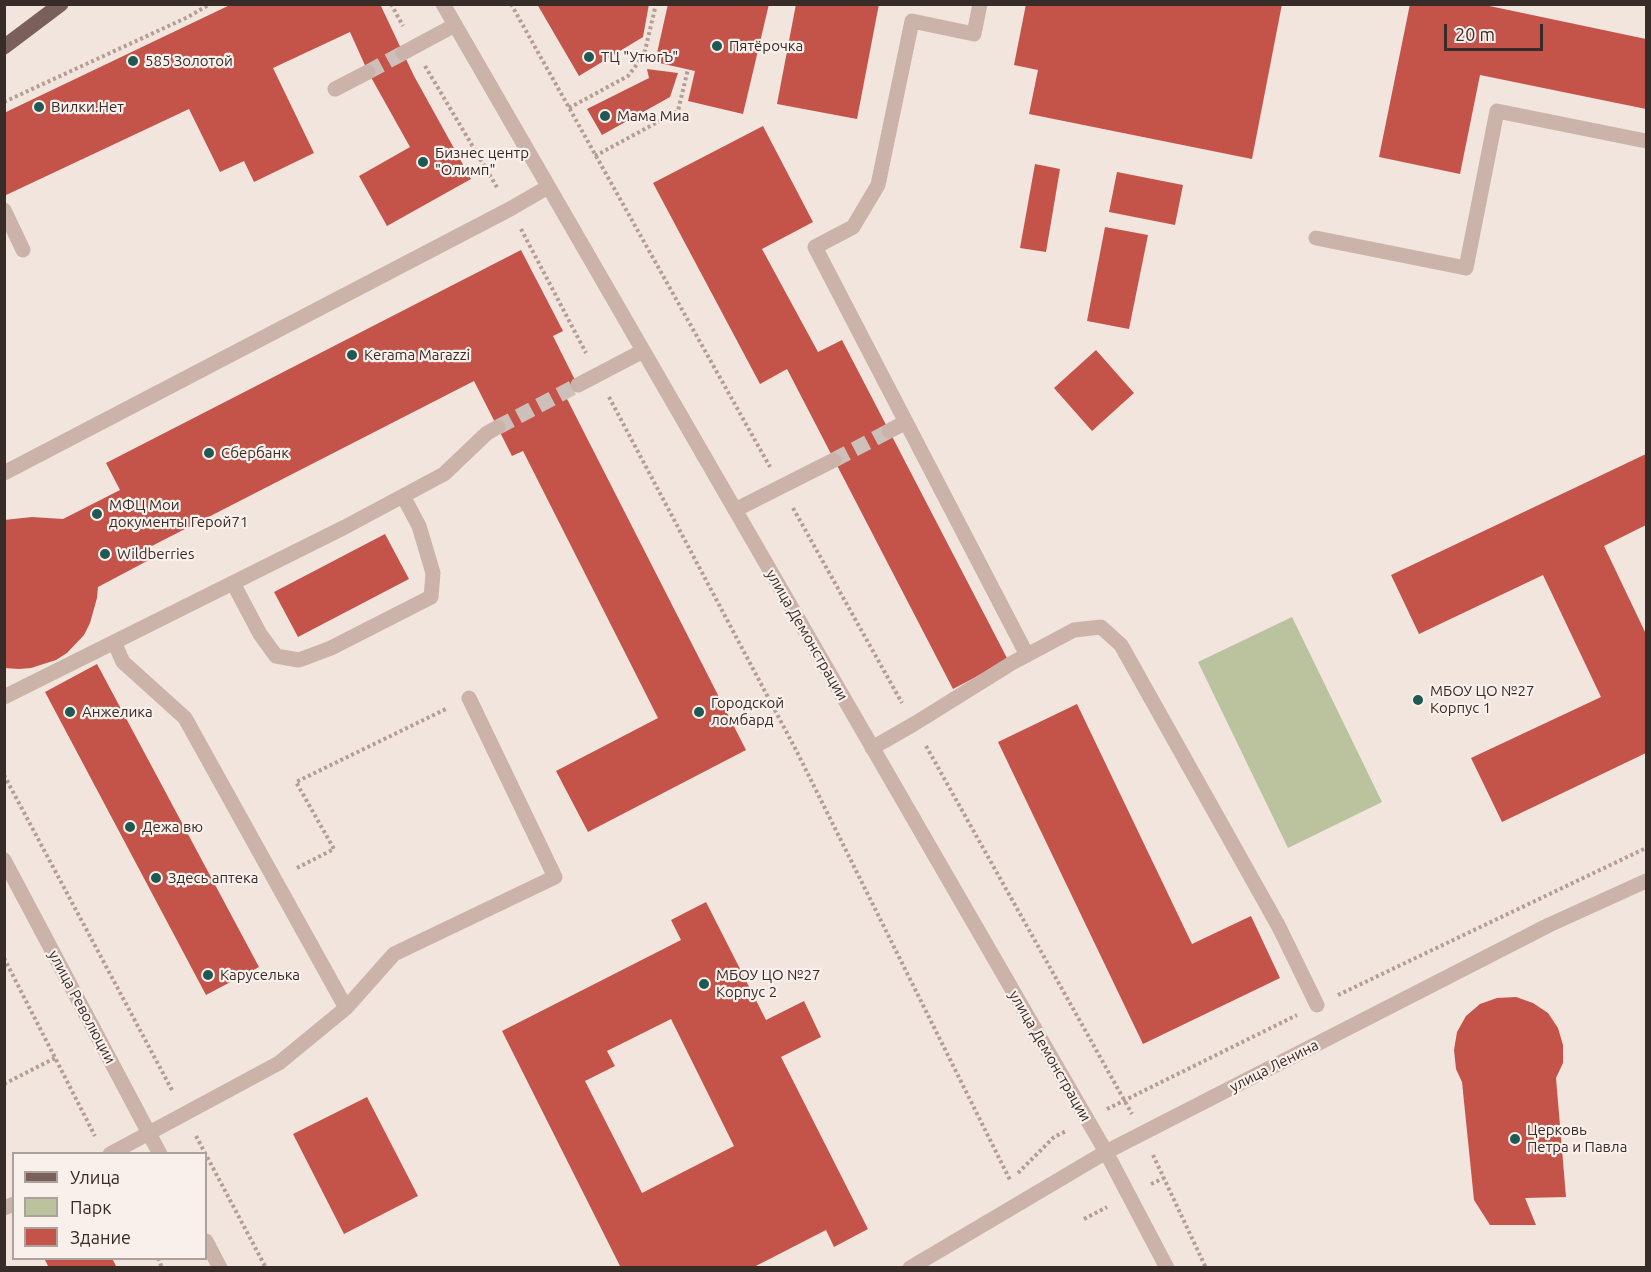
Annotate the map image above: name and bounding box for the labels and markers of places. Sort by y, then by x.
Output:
place label: Пятёрочка [729,37,803,55]
marker: Пятёрочка [710,39,724,53]
place label: ТЦ "УтюгЪ" [601,48,678,66]
marker: ТЦ "УтюгЪ" [582,50,596,64]
place label: 585 Золотой [145,52,233,70]
marker: 585 Золотой [126,54,140,68]
place label: Вилки.Нет [51,98,124,116]
marker: Вилки.Нет [32,100,46,114]
place label: Мама Миа [617,107,689,125]
marker: Мама Миа [598,109,612,123]
place label: Бизнес центр "Олимп" [435,144,529,179]
marker: Бизнес центр "Олимп" [416,155,430,169]
place label: Kerama Marazzi [364,346,470,364]
marker: Kerama Marazzi [345,348,359,362]
place label: Сбербанк [221,444,289,462]
marker: Сбербанк [202,446,216,460]
place label: МФЦ Мои документы Герой71 [109,496,248,531]
marker: МФЦ Мои документы Герой71 [90,507,104,521]
place label: Wildberries [117,545,194,563]
marker: Wildberries [98,547,112,561]
place label: МБОУ ЦО №27 Корпус 1 [1430,682,1534,717]
marker: МБОУ ЦО №27 Корпус 1 [1411,693,1425,707]
place label: Городской ломбард [711,694,784,729]
place label: Анжелика [82,703,153,721]
marker: Анжелика [63,705,77,719]
marker: Городской ломбард [692,705,706,719]
place label: Дежа вю [142,818,203,836]
marker: Дежа вю [123,820,137,834]
place label: Здесь аптека [168,869,258,887]
marker: Здесь аптека [149,871,163,885]
place label: Каруселька [220,966,300,984]
place label: МБОУ ЦО №27 Корпус 2 [716,966,820,1001]
marker: Каруселька [201,968,215,982]
marker: МБОУ ЦО №27 Корпус 2 [697,977,711,991]
place label: Церковь Петра и Павла [1527,1121,1627,1156]
marker: Церковь Петра и Павла [1508,1132,1522,1146]

